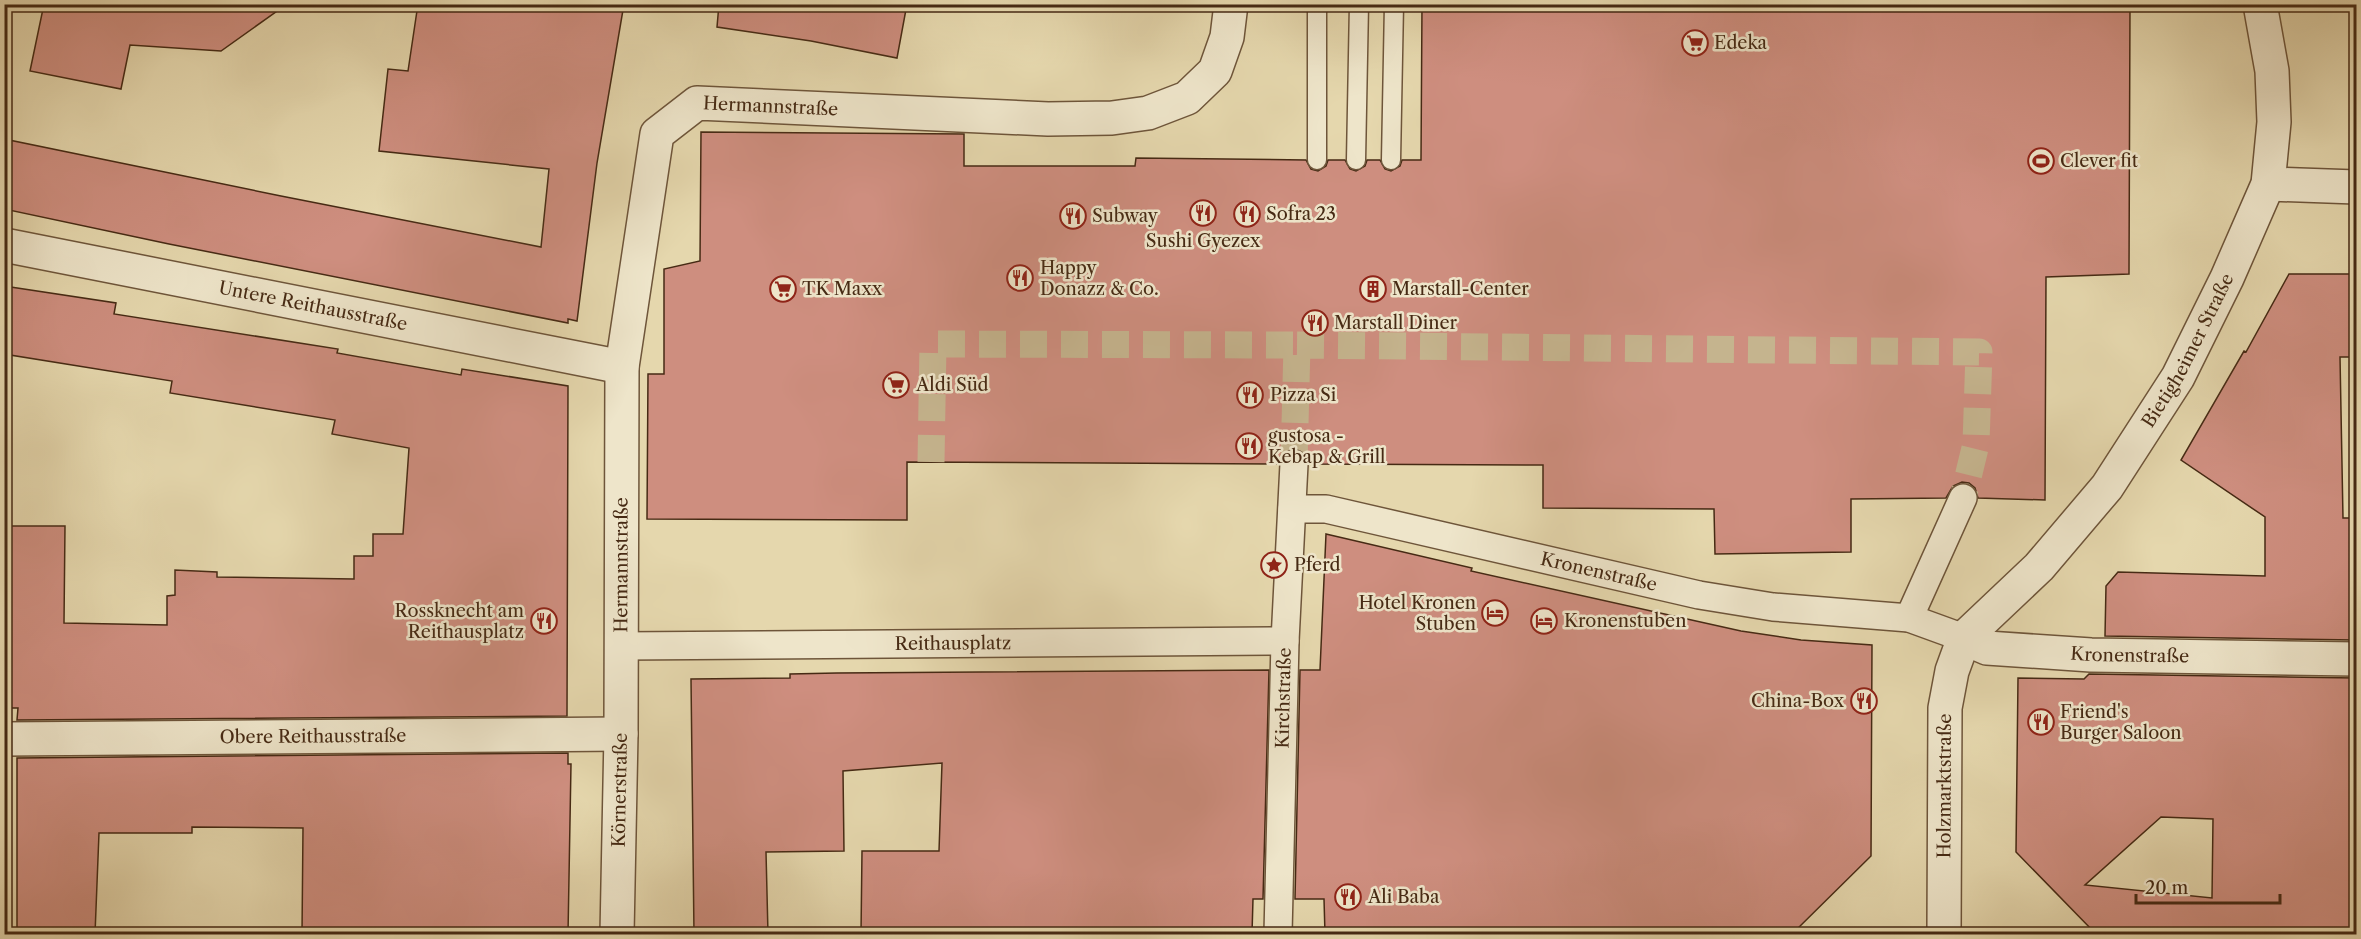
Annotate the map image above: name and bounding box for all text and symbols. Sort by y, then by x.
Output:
supermarket icon: Edeka [1680,28,1710,58]
place label: Edeka [1714,32,1767,54]
street label: Hermannstraße [703,92,839,120]
sports icon: Clever fit [2026,146,2056,176]
place label: Clever fit [2060,150,2139,172]
restaurant icon: Sushi Gyezex [1188,198,1218,228]
restaurant icon: Sofra 23 [1232,199,1262,229]
restaurant icon: Subway [1058,201,1088,231]
place label: Sofra 23 [1266,203,1336,225]
place label: Subway [1092,205,1159,227]
place label: Sushi Gyezex [1146,230,1261,252]
place label: Happy Donazz & Co. [1040,257,1159,300]
restaurant icon: Happy Donazz & Co. [1005,263,1035,293]
street label: Bietigheimer Straße [2137,270,2238,432]
supermarket icon: TK Maxx [768,274,798,304]
building icon: Marstall-Center [1358,274,1388,304]
street label: Untere Reithausstraße [217,277,409,335]
place label: TK Maxx [802,278,883,300]
place label: Marstall-Center [1392,278,1529,300]
restaurant icon: Marstall Diner [1300,308,1330,338]
place label: Marstall Diner [1334,312,1458,334]
supermarket icon: Aldi Süd [881,370,911,400]
place label: Aldi Süd [915,374,989,396]
restaurant icon: Pizza Si [1235,380,1265,410]
place label: Pizza Si [1270,384,1337,406]
place label: gustosa - Kebap & Grill [1268,425,1385,468]
restaurant icon: gustosa - Kebap & Grill [1234,431,1264,461]
street label: Hermannstraße [610,497,633,633]
street label: Kronenstraße [1538,548,1659,596]
place icon: Pferd [1259,550,1289,580]
place label: Pferd [1294,554,1341,576]
place label: Hotel Kronen Stuben [1358,592,1476,635]
hotel icon: Hotel Kronen Stuben [1480,598,1510,628]
place label: Rossknecht am Reithausplatz [394,600,524,643]
restaurant icon: Rossknecht am Reithausplatz [529,606,559,636]
hotel icon: Kronenstuben [1529,606,1559,636]
place label: Kronenstuben [1564,610,1686,632]
street label: Reithausplatz [895,632,1011,655]
street label: Kronenstraße [2070,643,2189,667]
street label: Kirchstraße [1271,647,1296,749]
restaurant icon: China-Box [1849,686,1879,716]
place label: China-Box [1751,690,1844,712]
place label: Friend's Burger Saloon [2060,701,2182,744]
restaurant icon: Friend's Burger Saloon [2026,707,2056,737]
street label: Holzmarktstraße [1933,713,1956,859]
street label: Obere Reithausstraße [220,725,406,748]
street label: Körnerstraße [608,732,632,848]
scale bar [2136,867,2280,905]
text: 20 m [2145,877,2189,899]
restaurant icon: Ali Baba [1333,882,1363,912]
place label: Ali Baba [1367,886,1440,908]

